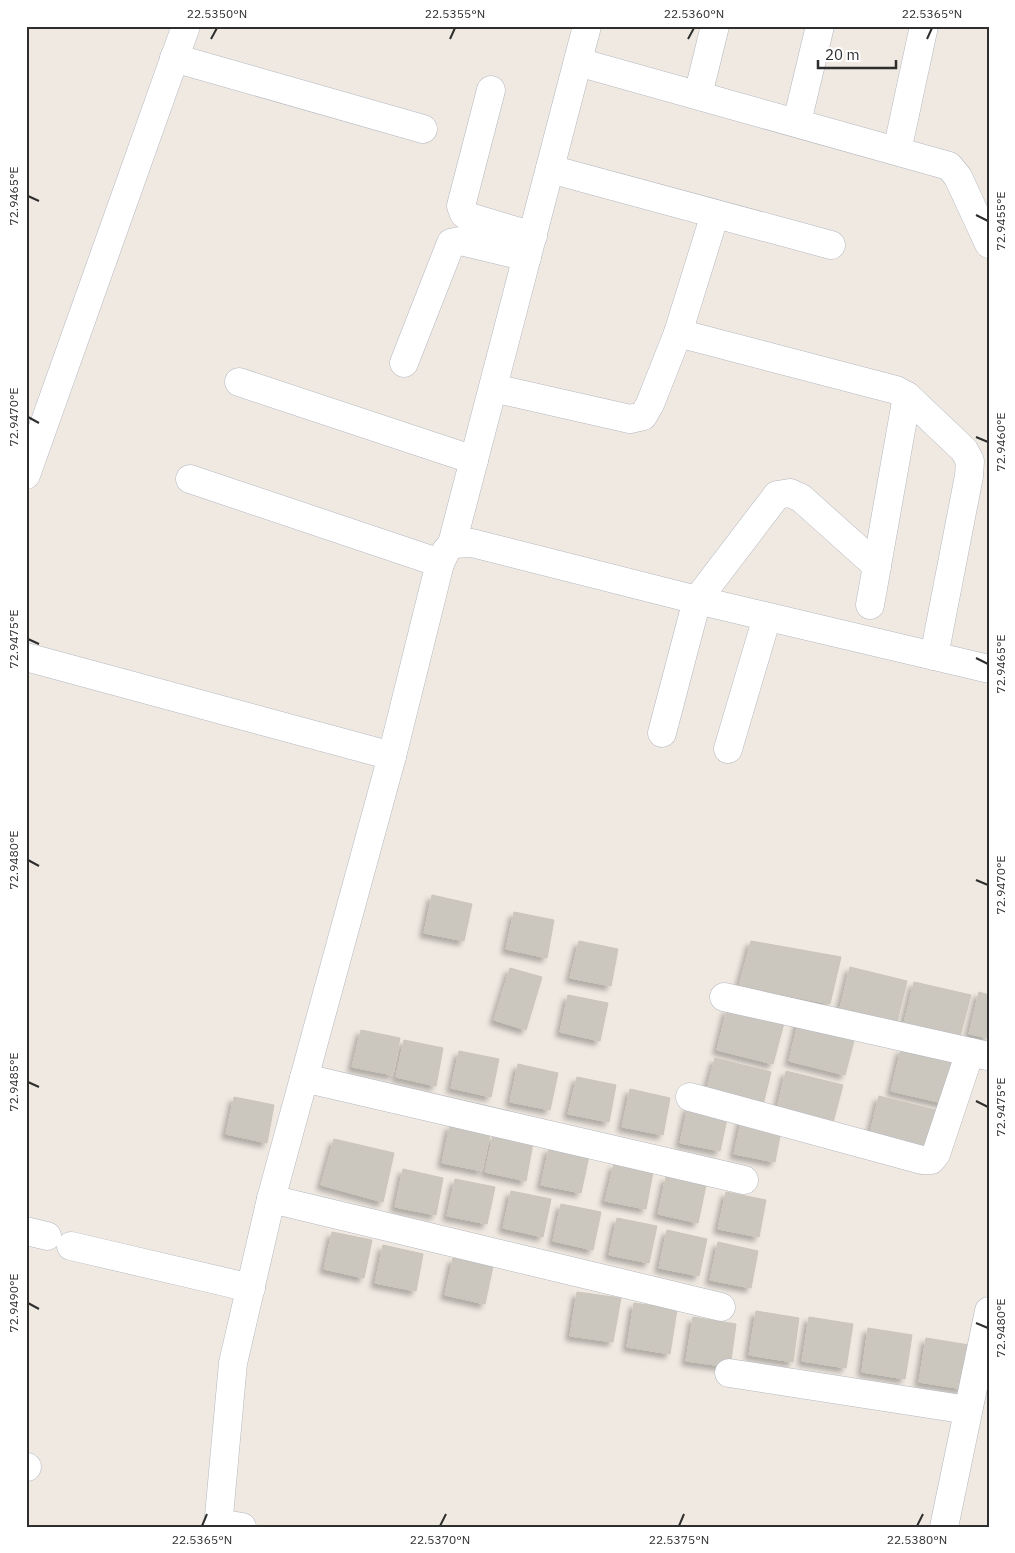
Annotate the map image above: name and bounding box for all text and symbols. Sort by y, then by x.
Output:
text: 22.5350°N [187,6,247,21]
text: 22.5355°N [425,6,485,21]
text: 22.5360°N [664,6,724,21]
text: 22.5365°N [902,6,962,21]
scale bar [818,38,895,70]
text: 20 m [825,45,860,64]
text: 72.9465°E [6,166,21,226]
text: 72.9455°E [993,191,1008,251]
text: 72.9470°E [6,387,21,447]
text: 72.9460°E [993,412,1008,472]
text: 72.9475°E [6,609,21,669]
text: 72.9465°E [993,634,1008,694]
text: 72.9480°E [6,830,21,890]
text: 72.9470°E [993,855,1008,915]
text: 72.9485°E [6,1052,21,1112]
text: 72.9475°E [993,1077,1008,1137]
text: 72.9490°E [6,1273,21,1333]
text: 72.9480°E [993,1298,1008,1358]
text: 22.5365°N [172,1532,232,1547]
text: 22.5370°N [410,1532,470,1547]
text: 22.5375°N [649,1532,709,1547]
text: 22.5380°N [887,1532,947,1547]

